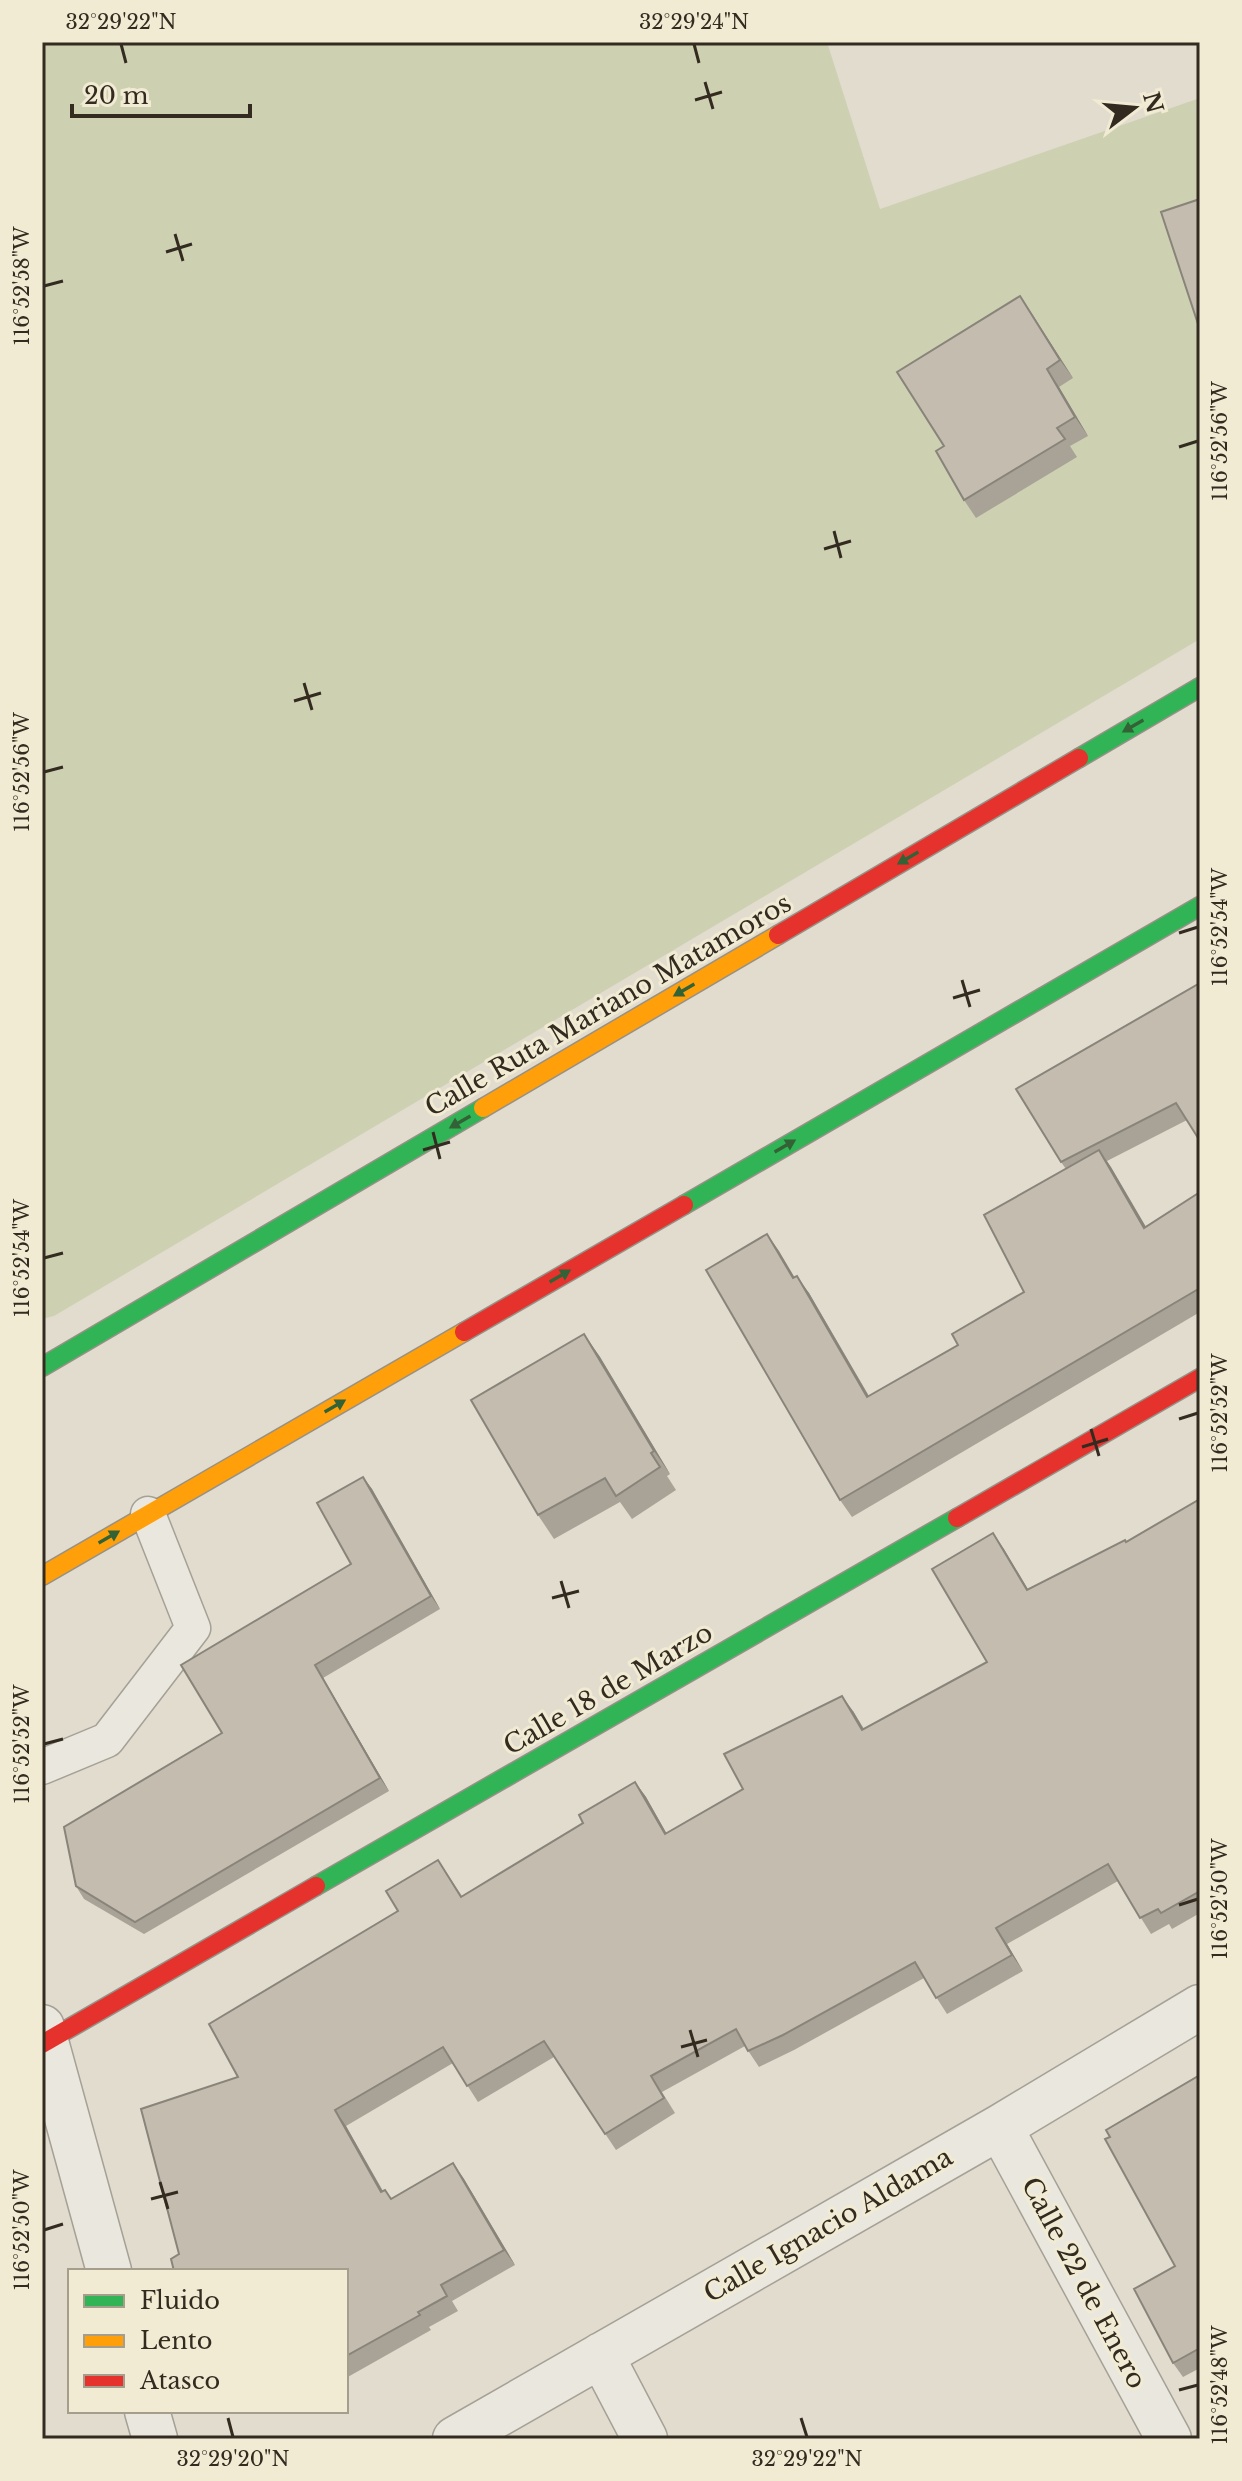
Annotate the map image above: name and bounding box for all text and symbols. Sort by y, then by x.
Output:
text: 32°29'22"N [65,10,177,34]
text: 32°29'24"N [639,10,749,34]
scale bar [72,68,250,118]
north arrow [1094,68,1174,148]
text: 20 m [84,81,149,110]
text: N [1137,89,1169,117]
text: 116°52'58"W [10,226,34,346]
text: 116°52'56"W [1208,381,1232,501]
text: 116°52'56"W [10,712,34,832]
one-way arrow [1121,719,1144,733]
one-way arrow [897,851,919,865]
text: 116°52'54"W [1208,867,1232,986]
street label: Calle Ruta Mariano Matamoros [419,887,797,1123]
one-way arrow [673,983,695,997]
one-way arrow [449,1114,471,1128]
one-way arrow [774,1139,796,1153]
text: 116°52'54"W [10,1198,34,1317]
one-way arrow [549,1269,571,1283]
text: 116°52'52"W [1208,1353,1232,1473]
one-way arrow [323,1399,346,1413]
one-way arrow [98,1530,121,1544]
street label: Calle 18 de Marzo [498,1616,718,1762]
text: 116°52'52"W [10,1684,34,1804]
text: 116°52'50"W [1208,1838,1232,1960]
street label: Calle Ignacio Aldama [698,2140,958,2309]
text: 116°52'50"W [10,2169,34,2291]
street label: Calle 22 de Enero [1015,2172,1153,2394]
legend [68,2269,348,2413]
text: Fluido [140,2286,220,2315]
text: 116°52'48"W [1208,2325,1232,2445]
text: Lento [140,2326,213,2355]
text: Atasco [139,2366,220,2395]
text: 32°29'20"N [176,2447,290,2471]
text: 32°29'22"N [751,2447,863,2471]

